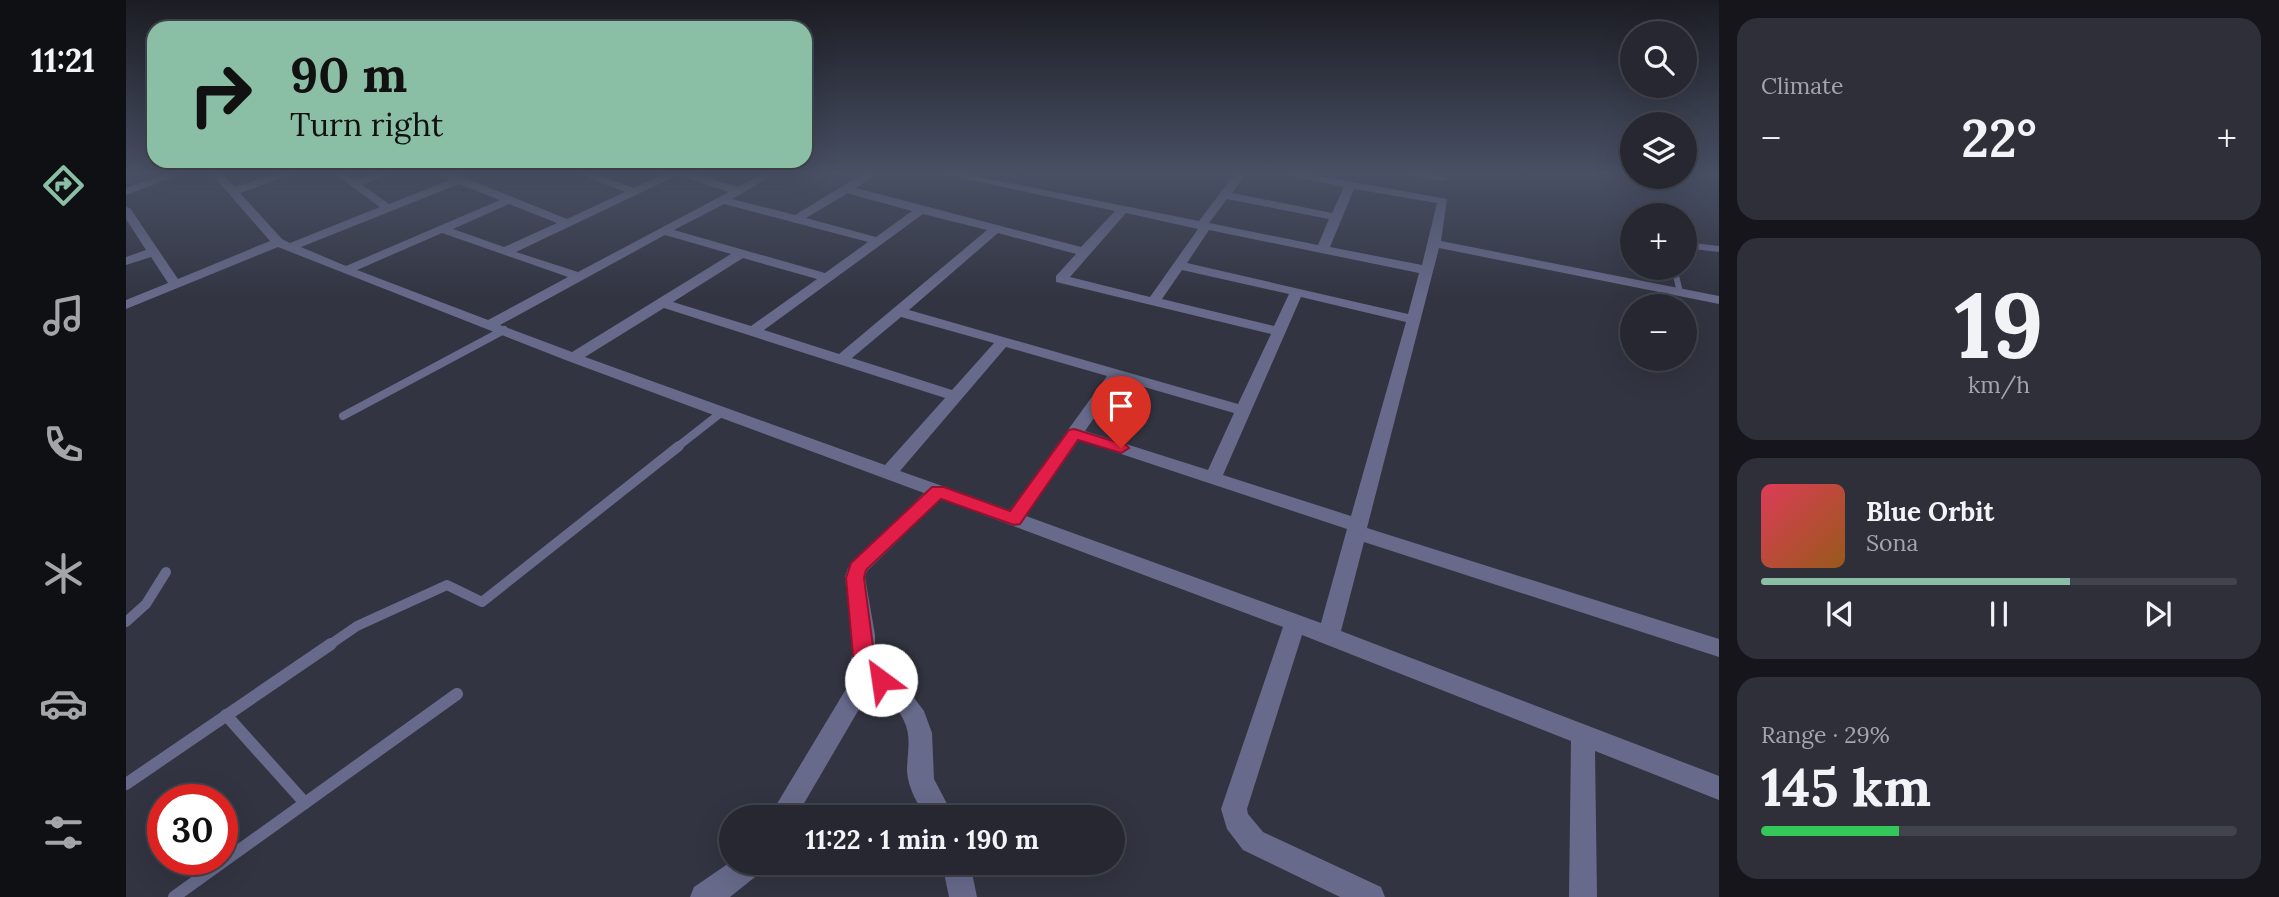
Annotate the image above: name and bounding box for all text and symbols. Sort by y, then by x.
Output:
map controls [1620,21,1697,371]
button: search [1620,21,1697,98]
text: 11:21 [31,40,95,81]
text: 90 m [290,43,407,105]
icon: right [175,49,266,140]
text: Climate [1761,71,1843,100]
text: Turn right [290,104,443,145]
text: 22° [1961,105,2037,171]
button: layers [1620,112,1697,189]
text: − [1761,114,1781,162]
text: + [2217,114,2237,162]
icon: directions [39,161,88,210]
button: + [1620,203,1697,280]
text: 19 [1954,266,2044,383]
icon: music [39,291,88,340]
button: − [1620,294,1697,371]
text: km/h [1968,370,2030,399]
pin [1091,376,1151,448]
icon: arrive [1102,387,1140,425]
icon: phone [39,420,88,469]
text: Blue Orbit [1866,495,1994,528]
text: Sona [1866,528,1918,557]
icon: climate [39,549,88,598]
icon: previous [1821,595,1859,633]
icon: pause [1980,595,2018,633]
icon: next [2139,595,2177,633]
position arrow [844,643,918,717]
icon: car [39,679,88,728]
text: Range · 29% [1761,720,1890,749]
text: 145 km [1761,754,1931,820]
speed limit sign: 30 [147,784,238,875]
icon: filters [39,808,88,857]
text: 11:22 · 1 min · 190 m [805,823,1039,856]

